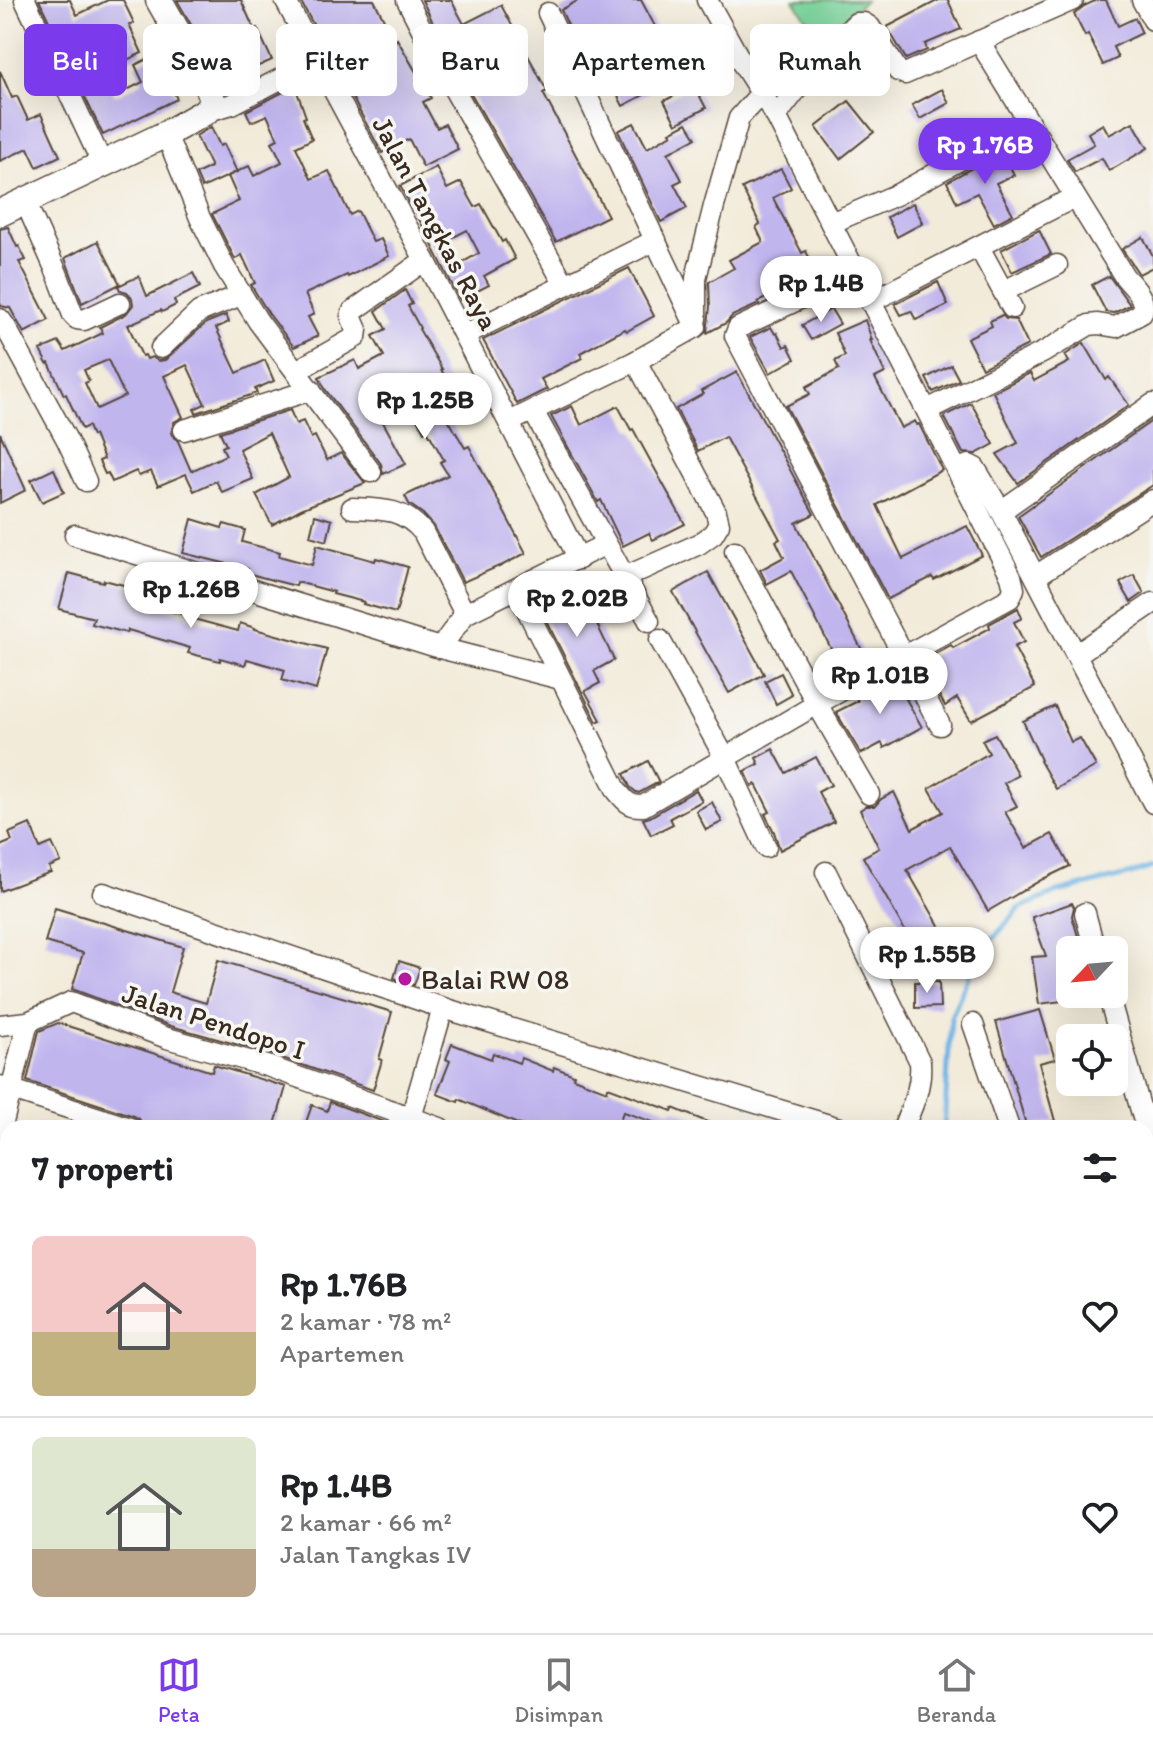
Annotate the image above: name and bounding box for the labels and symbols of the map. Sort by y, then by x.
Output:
street label: Jalan Tangkas Raya [365,110,507,336]
pin: Rp 1.76B [902,118,1068,186]
pin: Rp 1.4B [747,256,895,324]
pin: Rp 1.25B [342,373,508,441]
pin: Rp 1.26B [108,562,274,630]
pin: Rp 2.02B [494,571,660,639]
pin: Rp 1.01B [797,648,963,716]
pin: Rp 1.55B [844,927,1010,995]
north arrow [1056,936,1128,1008]
place label: Balai RW 08 [421,962,569,996]
marker: Balai RW 08 [396,970,414,988]
street label: Jalan Pendopo I [118,975,310,1067]

